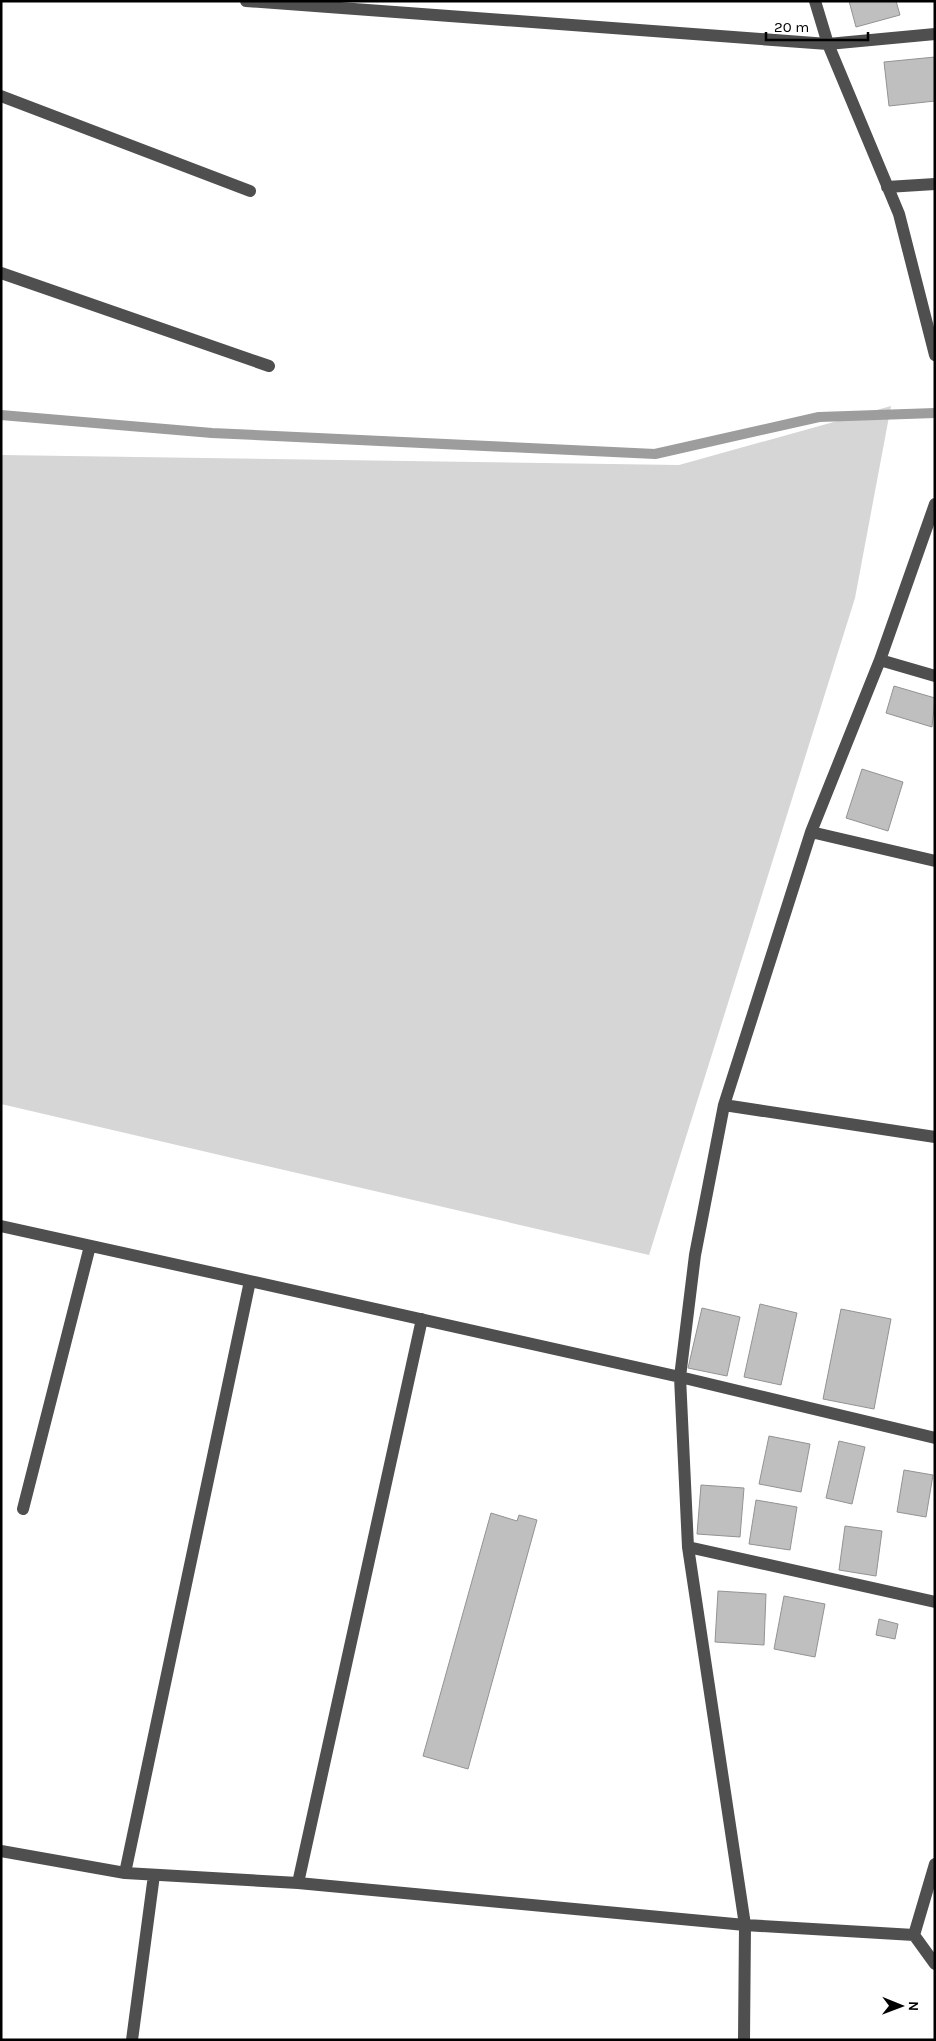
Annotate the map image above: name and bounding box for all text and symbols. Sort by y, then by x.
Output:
scale bar [766,10,868,42]
text: 20 m [774,18,809,36]
north arrow [876,1981,926,2031]
text: N [905,2001,922,2011]

